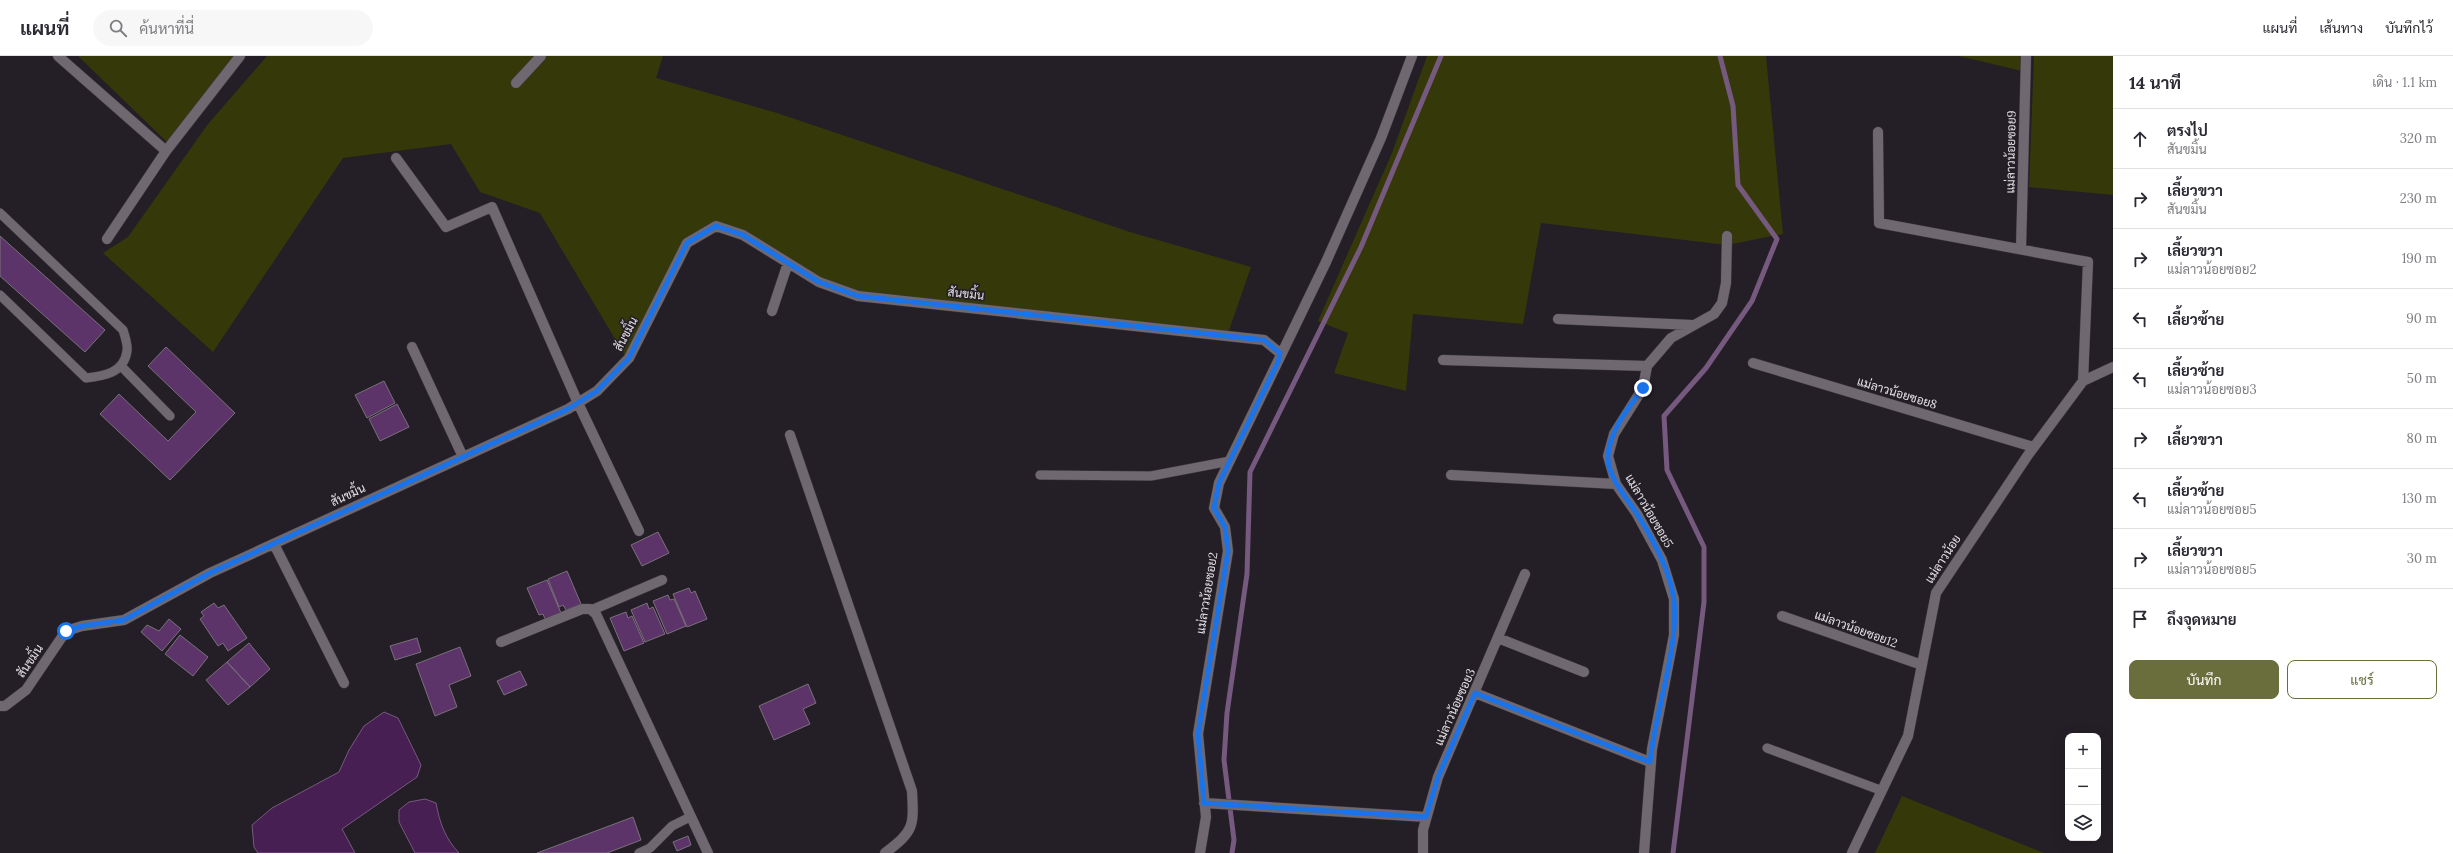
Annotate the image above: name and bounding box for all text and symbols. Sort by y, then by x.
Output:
search box [93,10,373,46]
text: แผนที่ [20,16,69,40]
icon: search [107,17,129,39]
text: ค้นหาที่นี่ [139,19,194,38]
text: แผนที่ [2262,19,2297,37]
text: เส้นทาง [2319,19,2363,37]
text: บันทึกไว้ [2385,19,2433,37]
text: 14 นาที [2129,72,2181,94]
text: เดิน · 1.1 km [2372,74,2437,91]
street label: แม่ลาวน้อยซอย9 [2002,110,2019,194]
text: ตรงไป [2167,121,2208,140]
icon: ahead [2129,128,2151,150]
text: 320 m [2400,130,2437,147]
text: สันขมิ้น [2167,141,2207,158]
text: เลี้ยวขวา [2167,181,2223,200]
icon: right [2129,188,2151,210]
text: 230 m [2400,190,2437,207]
text: สันขมิ้น [2167,201,2207,218]
text: เลี้ยวขวา [2167,241,2223,260]
icon: right [2129,248,2151,270]
text: 190 m [2402,250,2437,267]
text: แม่ลาวน้อยซอย2 [2167,261,2256,278]
street label: สันขมิ้น [947,282,986,303]
icon: left [2129,308,2151,330]
text: เลี้ยวซ้าย [2167,310,2224,329]
text: 90 m [2406,310,2437,327]
street label: สันขมิ้น [608,313,641,354]
text: เลี้ยวซ้าย [2167,361,2224,380]
icon: left [2129,368,2151,390]
text: 50 m [2407,370,2437,387]
street label: แม่ลาวน้อยซอย8 [1855,373,1939,412]
route end [1634,379,1652,397]
text: แม่ลาวน้อยซอย3 [2167,381,2257,398]
icon: right [2129,428,2151,450]
text: เลี้ยวขวา [2167,430,2223,449]
text: 80 m [2407,430,2437,447]
street label: แม่ลาวน้อยซอย5 [1622,471,1677,550]
street label: สันขมิ้น [327,478,368,509]
text: เลี้ยวซ้าย [2167,481,2224,500]
icon: left [2129,488,2151,510]
text: 130 m [2402,490,2437,507]
text: แม่ลาวน้อยซอย5 [2167,501,2257,518]
street label: แม่ลาวน้อย [1921,532,1964,586]
text: เลี้ยวขวา [2167,541,2223,560]
icon: right [2129,548,2151,570]
text: 30 m [2407,550,2437,567]
street label: แม่ลาวน้อยซอย2 [1193,551,1220,635]
text: แม่ลาวน้อยซอย5 [2167,561,2257,578]
street label: แม่ลาวน้อยซอย12 [1813,607,1900,650]
icon: arrive [2129,608,2151,630]
text: ถึงจุดหมาย [2167,610,2237,629]
route start [57,622,75,640]
street label: สันขมิ้น [11,640,46,680]
button: บันทึก [2129,660,2279,699]
button: แชร์ [2287,660,2437,699]
street label: แม่ลาวน้อยซอย3 [1431,666,1478,748]
map controls [2065,733,2101,841]
button: + [2065,733,2101,769]
button: − [2065,769,2101,805]
button: layers [2065,805,2101,841]

